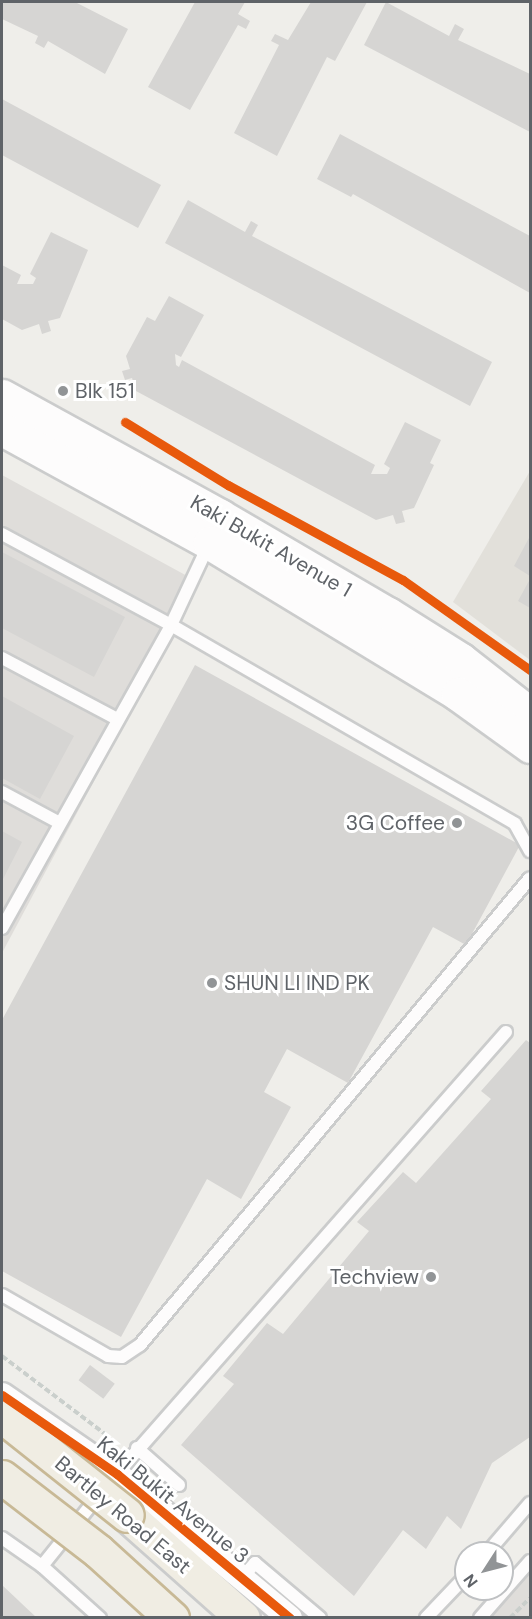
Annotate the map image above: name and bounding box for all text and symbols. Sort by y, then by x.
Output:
place label: Blk 151 [75,378,134,404]
marker: Blk 151 [56,384,70,398]
street label: Kaki Bukit Avenue 1 [186,490,356,602]
place label: 3G Coffee [346,810,445,836]
marker: 3G Coffee [450,816,464,830]
place label: SHUN LI IND PK [224,970,370,996]
marker: SHUN LI IND PK [205,976,219,990]
place label: Techview [330,1264,419,1290]
marker: Techview [424,1270,438,1284]
street label: Kaki Bukit Avenue 3 [92,1431,254,1569]
street label: Bartley Road East [50,1451,196,1579]
north arrow [454,1541,514,1601]
text: N [459,1570,483,1592]

